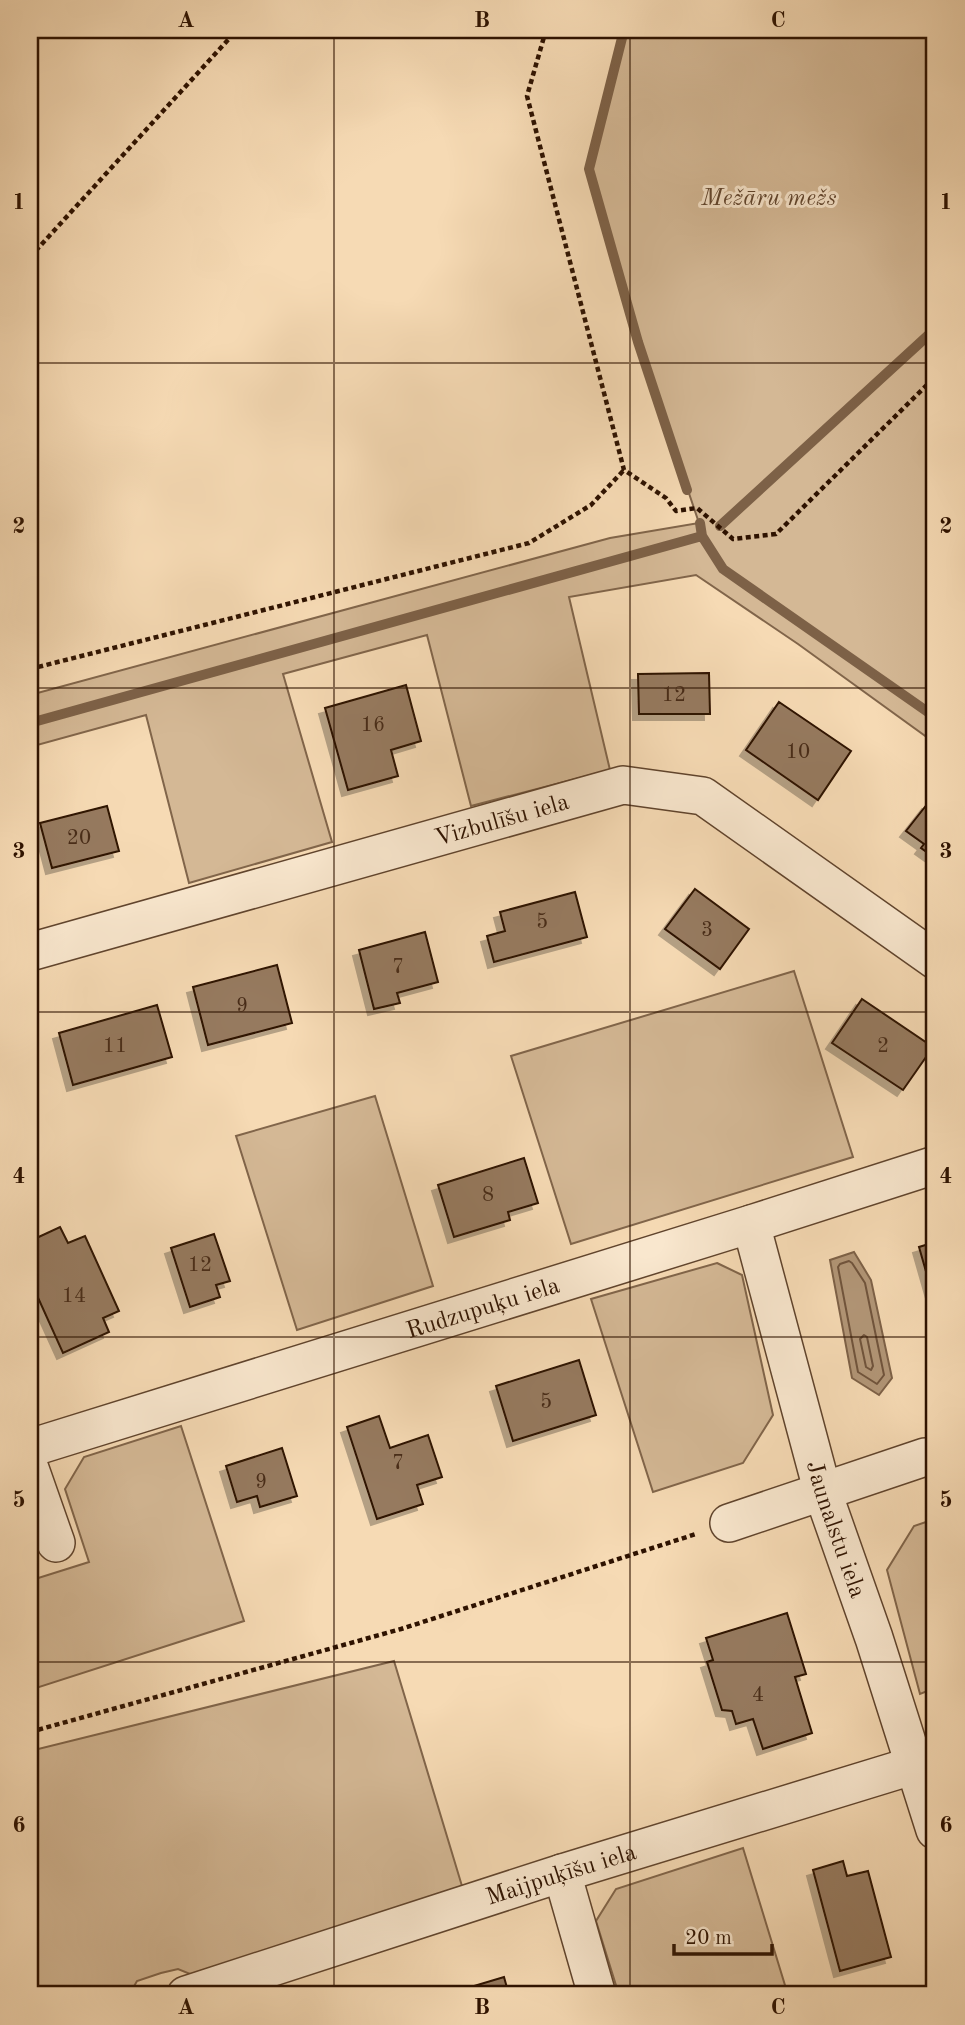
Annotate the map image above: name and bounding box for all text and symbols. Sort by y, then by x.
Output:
text: A [177,9,195,32]
text: B [474,9,490,32]
text: C [770,9,786,32]
park label: Mežāru mežs [700,187,837,211]
text: 1 [12,191,26,214]
text: 1 [939,191,953,214]
text: 2 [12,515,26,538]
text: 2 [939,515,953,538]
house number: 12 [662,685,686,706]
house number: 16 [361,715,385,736]
house number: 10 [786,742,810,763]
street label: Vizbulīšu iela [432,791,572,851]
house number: 20 [67,828,91,849]
text: 3 [12,840,26,863]
text: 3 [939,840,953,863]
house number: 5 [536,912,548,933]
house number: 3 [701,920,713,941]
house number: 7 [392,957,404,978]
house number: 9 [236,996,248,1017]
house number: 11 [103,1036,127,1057]
house number: 2 [877,1036,889,1057]
text: 4 [12,1165,26,1188]
text: 4 [939,1165,953,1188]
house number: 8 [482,1185,494,1206]
house number: 12 [188,1255,212,1276]
street label: Rudzupuķu iela [404,1274,563,1344]
house number: 14 [62,1286,86,1307]
house number: 5 [540,1392,552,1413]
house number: 7 [392,1453,404,1474]
street label: Jaunalstu iela [801,1458,869,1602]
house number: 9 [255,1472,267,1493]
text: 5 [12,1489,26,1512]
text: 5 [939,1489,953,1512]
house number: 4 [752,1685,764,1706]
text: 6 [12,1814,26,1837]
text: 6 [939,1814,953,1837]
street label: Maijpuķīšu iela [483,1841,640,1911]
scale bar [674,1913,772,1957]
text: 20 m [685,1928,732,1949]
text: A [177,1996,195,2019]
text: B [474,1996,490,2019]
text: C [770,1996,786,2019]

